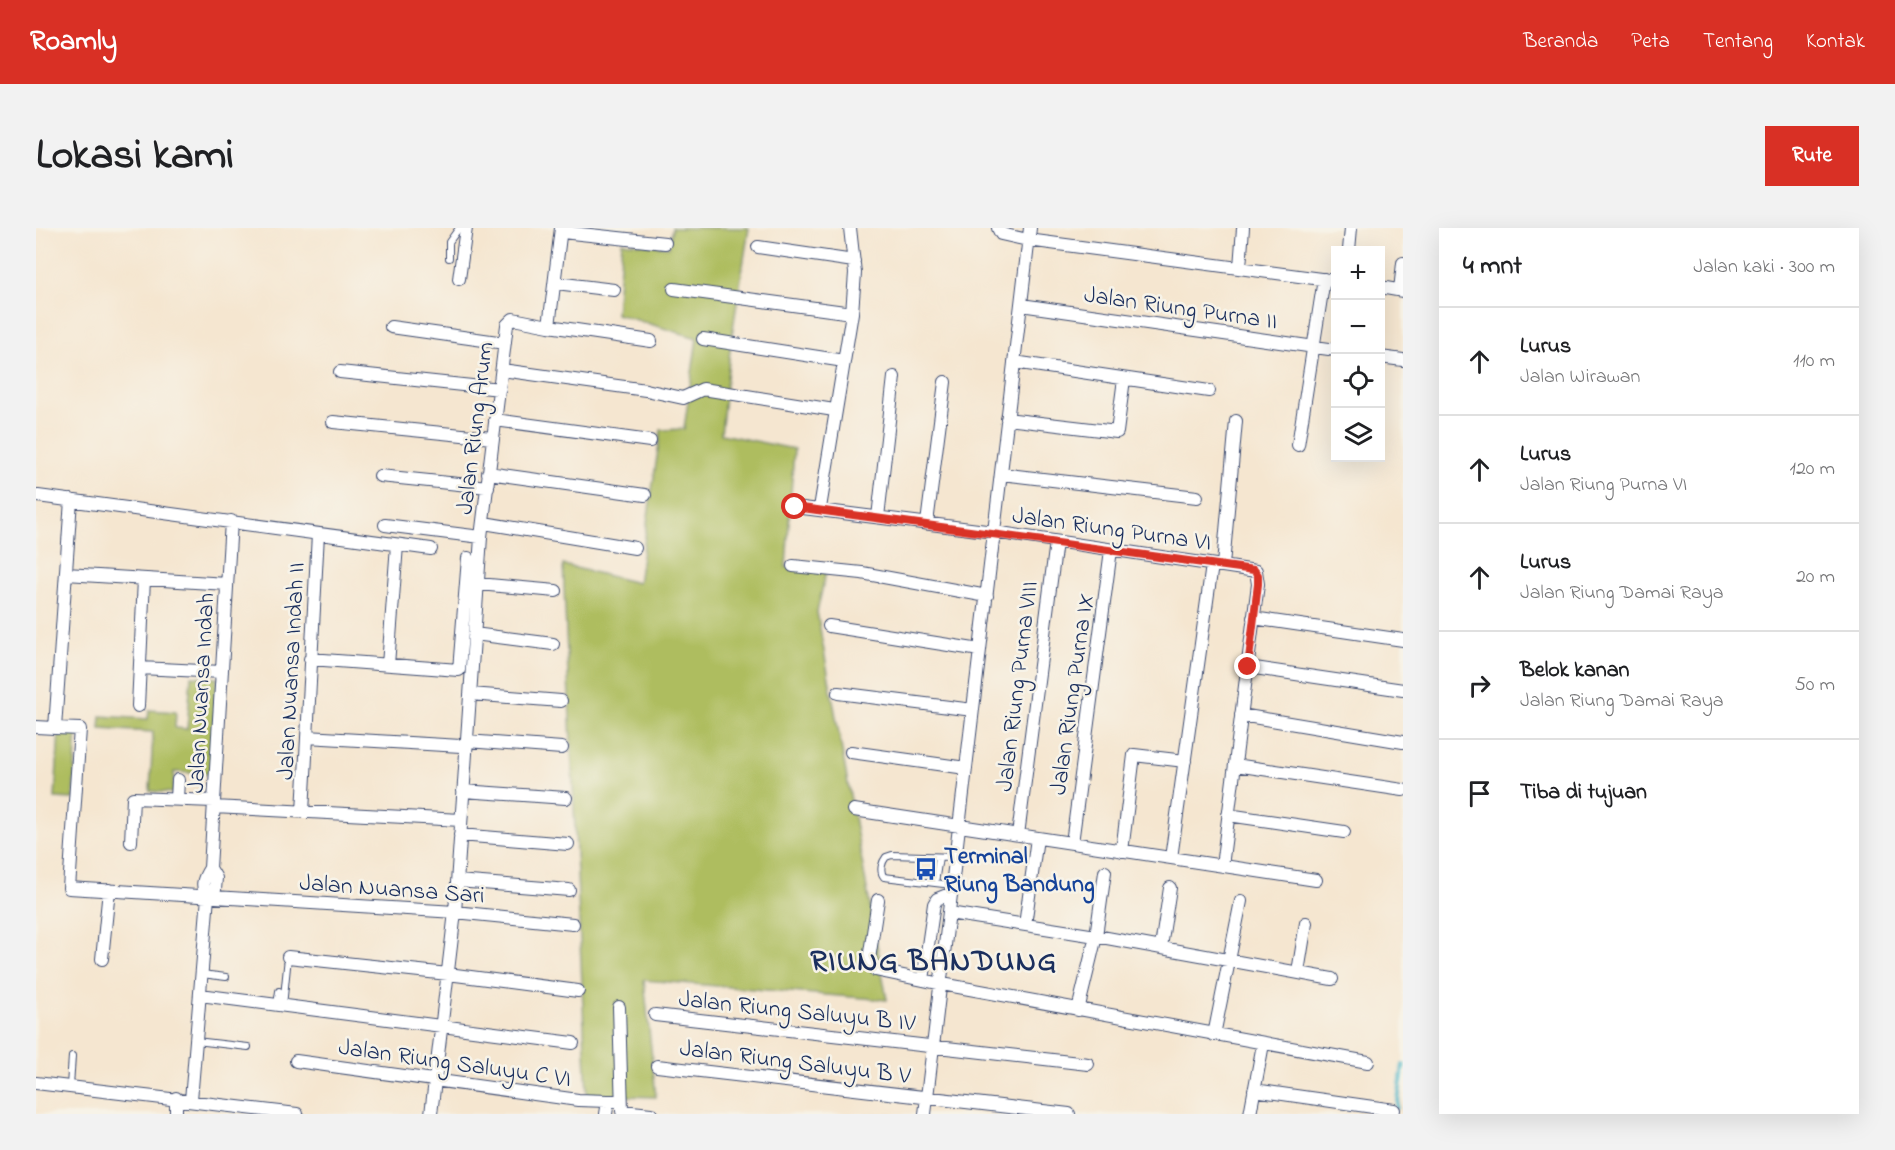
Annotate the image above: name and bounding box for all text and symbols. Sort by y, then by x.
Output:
text: Roamly [30,22,117,63]
text: Beranda [1523,27,1598,57]
text: Peta [1631,27,1670,57]
text: Tentang [1703,27,1773,57]
text: Kontak [1806,27,1865,57]
text: Lokasi kami [36,126,234,187]
button: Rute [1765,126,1859,186]
map controls [1331,246,1385,462]
button: + [1331,246,1385,300]
text: 4 mnt [1463,248,1522,286]
text: Jalan kaki · 300 m [1693,253,1835,282]
street label: Jalan Riung Purna II [1082,279,1280,340]
button: − [1331,300,1385,354]
text: Lurus [1520,331,1571,363]
street label: Jalan Riung Arum [449,340,504,517]
icon: ahead [1463,345,1496,378]
text: 110 m [1793,347,1835,376]
button: locate [1331,354,1385,408]
text: Jalan Wirawan [1520,363,1640,392]
button: layers [1331,408,1385,462]
text: Lurus [1520,439,1571,471]
icon: ahead [1463,453,1496,486]
text: 120 m [1790,455,1835,484]
text: Jalan Riung Purna VI [1520,471,1687,500]
route start [781,493,807,519]
street label: Jalan Riung Purna VI [1010,499,1213,562]
text: Lurus [1520,547,1571,579]
street label: Jalan Nuansa Indah II [269,561,316,781]
icon: ahead [1463,561,1496,594]
text: 20 m [1796,563,1835,592]
street label: Jalan Riung Purna VIII [988,579,1049,794]
text: Jalan Riung Damai Raya [1520,579,1724,608]
street label: Jalan Riung Purna IX [1042,591,1105,797]
street label: Jalan Nuansa Indah [180,592,225,794]
route end [1234,653,1260,679]
text: Belok kanan [1520,655,1629,687]
icon: right [1463,669,1496,702]
text: 50 m [1794,671,1835,700]
text: Jalan Riung Damai Raya [1520,687,1724,716]
icon: arrive [1463,777,1496,810]
text: Tiba di tujuan [1520,777,1647,809]
place label: Terminal Riung Bandung [944,840,1095,904]
bus stop icon: Terminal Riung Bandung [913,856,939,882]
street label: Jalan Nuansa Sari [298,867,486,914]
district label: RIUNG BANDUNG [810,941,1058,985]
street label: Jalan Riung Saluyu B IV [677,983,917,1043]
street label: Jalan Riung Saluyu C VI [336,1031,573,1099]
street label: Jalan Riung Saluyu B V [677,1032,913,1096]

